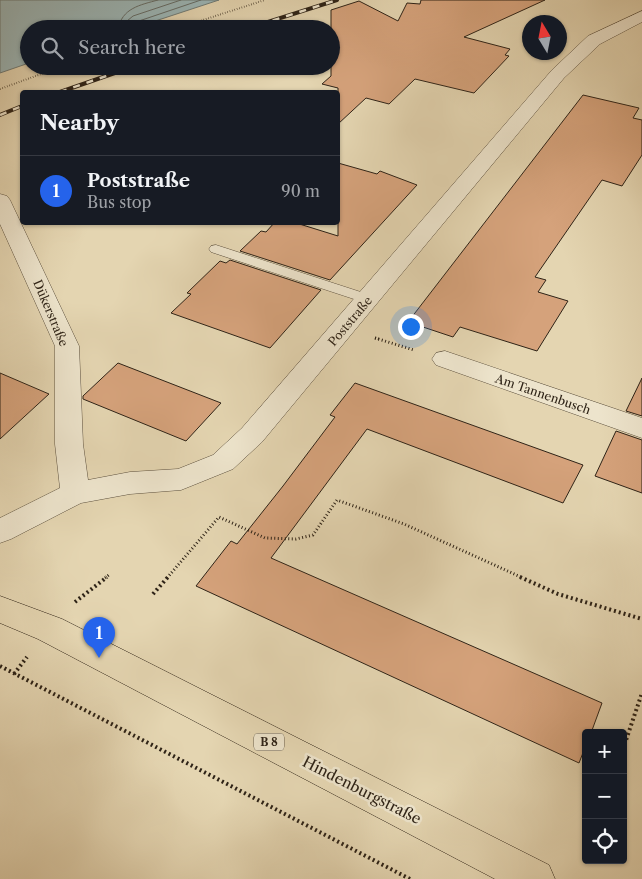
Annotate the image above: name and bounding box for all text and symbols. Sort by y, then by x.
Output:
north arrow [522,15,567,60]
search box [20,20,340,75]
icon: search [38,34,66,62]
text: Search here [78,36,186,59]
text: Nearby [40,110,119,135]
text: Poststraße [87,169,190,192]
text: 1 [52,181,60,201]
text: 90 m [281,181,320,201]
text: Bus stop [87,192,151,212]
street label: Dükerstraße [30,277,72,349]
street label: Poststraße [325,293,375,349]
your location [398,314,424,340]
street label: Am Tannenbusch [492,370,593,418]
pin: 1 [83,617,115,658]
map controls [582,729,627,864]
button: + [582,729,627,774]
road number: B 8 [254,734,284,750]
street label: Hindenburgstraße [299,752,425,828]
button: − [582,774,627,819]
button: locate [582,819,627,864]

